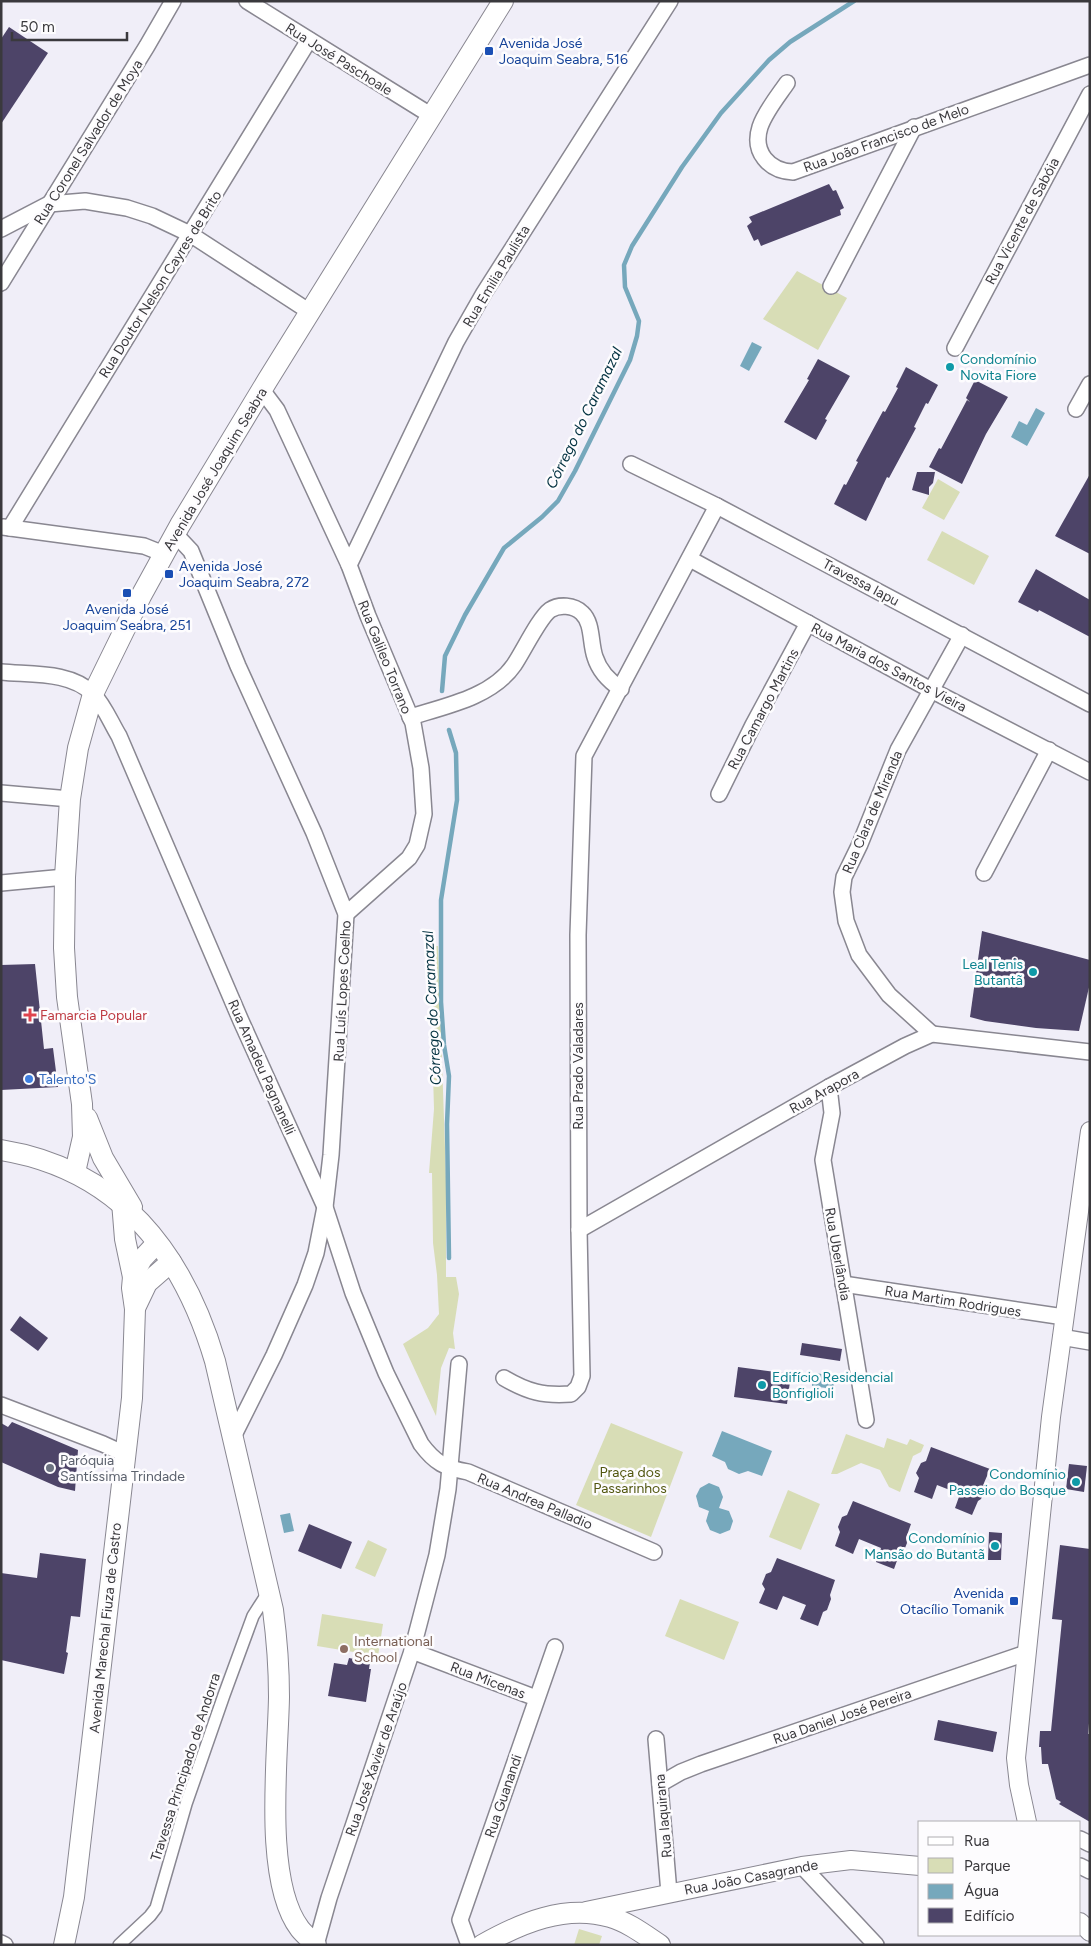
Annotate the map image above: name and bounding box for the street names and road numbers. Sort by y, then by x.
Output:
street label: Rua José Paschoale [282,20,396,99]
street label: Rua Coronel Salvador de Moya [31,57,146,228]
street label: Rua João Francisco de Melo [801,101,971,176]
street label: Rua Vicente de Sabóia [982,155,1063,288]
street label: Rua Doutor Nelson Cayres de Brito [95,187,225,381]
street label: Rua Emilia Paulista [459,222,534,330]
street label: Avenida José Joaquim Seabra [160,385,271,554]
street label: Travessa Iapu [820,555,902,610]
street label: Rua Galileo Torrano [354,598,415,717]
street label: Rua Maria dos Santos Vieira [808,619,969,716]
street label: Rua Camargo Martins [724,646,803,773]
street label: Rua Clara de Miranda [839,748,906,876]
street label: Rua Luís Lopes Coelho [330,920,355,1062]
street label: Rua Amadeu Pagnanelli [224,997,299,1137]
street label: Rua Prado Valadares [570,1002,587,1130]
street label: Rua Arapora [787,1065,862,1117]
street label: Rua Uberlândia [821,1206,854,1302]
street label: Rua Martim Rodrigues [883,1282,1022,1321]
street label: Rua Andrea Palladio [475,1469,595,1533]
street label: Avenida Marechal Fiuza de Castro [86,1522,125,1734]
street label: Rua Micenas [448,1658,528,1703]
street label: Travessa Principado de Andorra [147,1671,224,1863]
street label: Rua José Xavier de Araújo [342,1680,411,1839]
street label: Rua Daniel José Pereira [771,1685,914,1748]
street label: Rua Guanandi [481,1752,526,1840]
street label: Rua Iaquirana [651,1773,676,1859]
street label: Rua João Casagrande [683,1856,820,1899]

